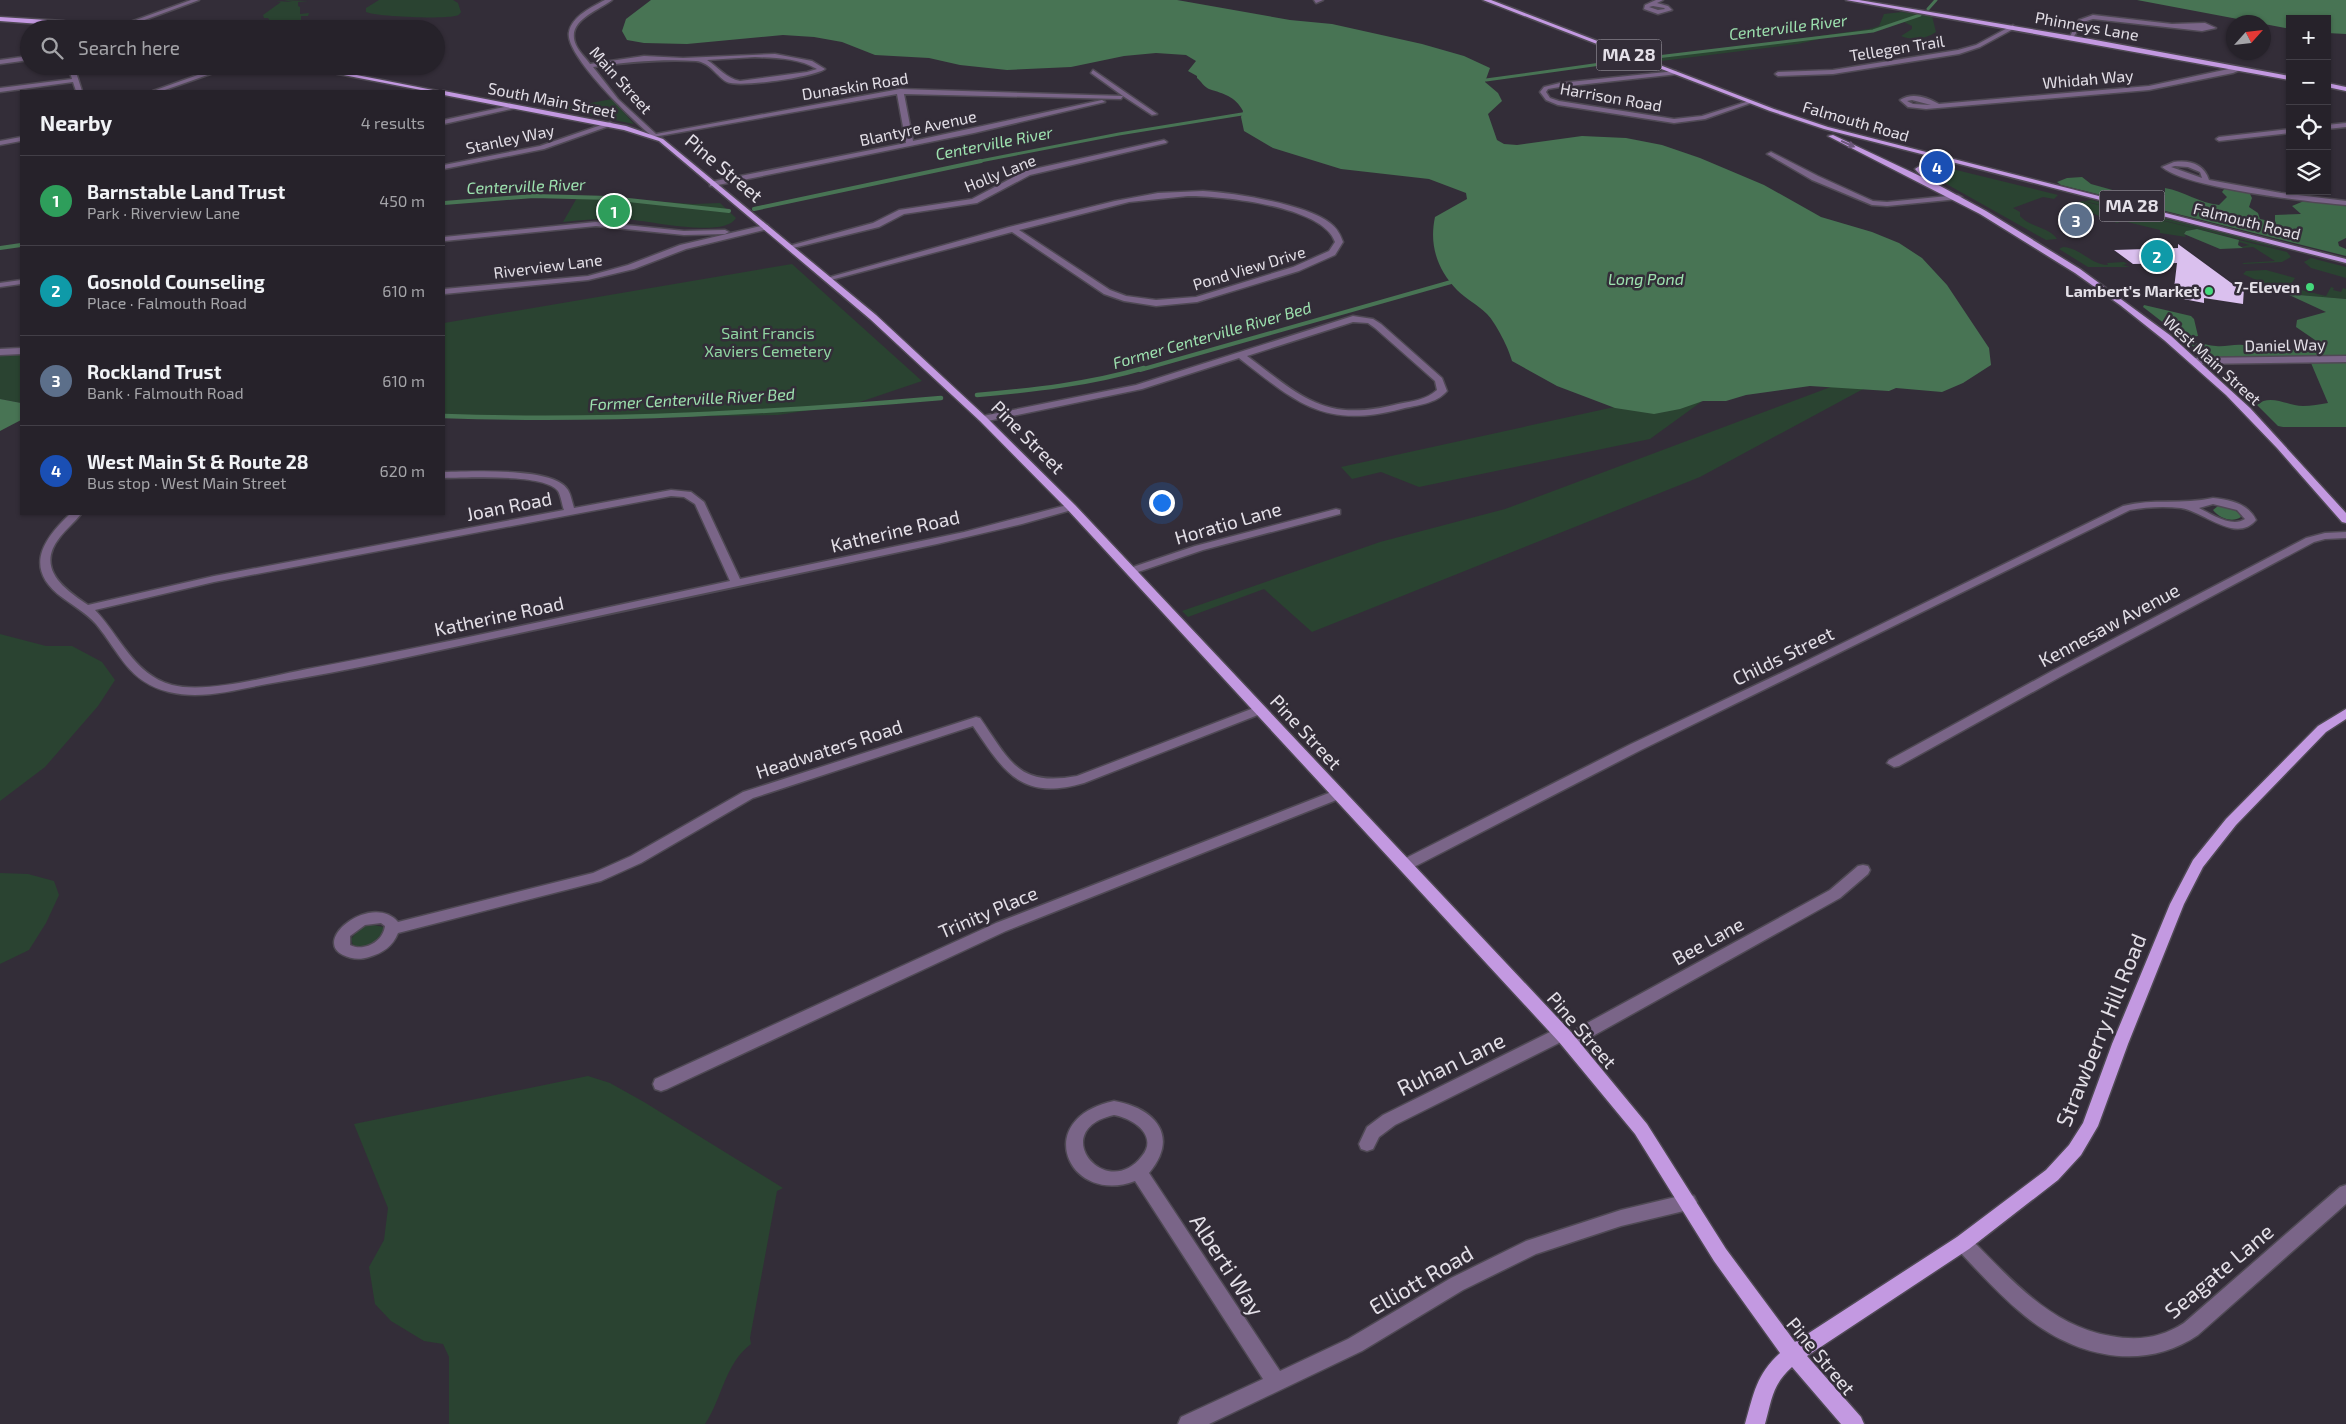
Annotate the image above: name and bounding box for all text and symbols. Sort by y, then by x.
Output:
street label: Phinneys Lane [2034,7,2140,44]
water label: Centerville River [1728,10,1849,43]
north arrow [2226,15,2271,60]
map controls [2286,15,2331,195]
button: + [2286,15,2331,60]
search box [20,20,445,75]
street label: Tellegen Trail [1848,31,1946,64]
icon: search [38,34,66,62]
text: Search here [78,36,180,59]
road number: MA 28 [1596,40,1662,70]
street label: Main Street [586,42,657,117]
button: − [2286,60,2331,105]
street label: Whidah Way [2042,65,2135,92]
street label: Dunaskin Road [800,68,910,103]
street label: South Main Street [486,78,618,121]
street label: Harrison Road [1559,78,1664,115]
street label: Falmouth Road [1801,96,1912,145]
button: locate [2286,105,2331,150]
street label: Blantyre Avenue [858,106,978,149]
text: Nearby [40,110,112,135]
text: 4 results [361,113,425,132]
street label: Stanley Way [464,120,556,157]
water label: Centerville River [934,122,1055,163]
street label: Pine Street [681,129,768,207]
one-way arrow [1841,140,1855,148]
pin: 4 [1921,148,1953,186]
street label: Holly Lane [961,150,1038,195]
button: layers [2286,150,2331,195]
water label: Centerville River [466,174,586,197]
text: Barnstable Land Trust [87,180,285,203]
road number: MA 28 [2100,190,2164,222]
text: 1 [53,191,59,210]
text: 450 m [379,191,425,210]
pin: 1 [598,192,630,230]
street label: Falmouth Road [2192,198,2303,243]
pin: 3 [2060,201,2092,239]
text: Park · Riverview Lane [87,203,240,222]
pin: 2 [2141,237,2173,275]
street label: Pond View Drive [1190,241,1307,294]
street label: Riverview Lane [492,249,604,282]
water label: Long Pond [1608,269,1684,288]
text: Gosnold Counseling [87,270,265,293]
place label: 7-Eleven [2234,277,2300,296]
text: 2 [51,281,61,300]
text: 610 m [382,281,425,300]
place label: Lambert's Market [2065,281,2199,300]
marker: 7-Eleven [2304,281,2316,293]
marker: Lambert's Market [2203,285,2215,297]
text: Place · Falmouth Road [87,293,247,312]
water label: Former Centerville River Bed [1110,297,1313,372]
street label: West Main Street [2159,311,2265,409]
park label: Saint Francis Xaviers Cemetery [704,323,832,360]
street label: Daniel Way [2244,334,2326,355]
text: Rockland Trust [87,360,221,383]
text: 3 [51,371,61,390]
text: 610 m [382,371,425,390]
text: Bank · Falmouth Road [87,383,244,402]
water label: Former Centerville River Bed [589,384,795,413]
street label: Pine Street [987,395,1070,478]
text: West Main St & Route 28 [87,450,309,473]
text: 4 [51,461,61,480]
text: 620 m [380,461,425,480]
text: Bus stop · West Main Street [87,473,286,492]
street label: Joan Road [464,486,554,525]
your location [1149,490,1175,516]
street label: Horatio Lane [1172,496,1284,549]
street label: Katherine Road [828,504,962,557]
street label: Kennesaw Avenue [2034,578,2183,671]
street label: Katherine Road [432,591,566,640]
street label: Childs Street [1728,621,1837,690]
street label: Pine Street [1266,689,1347,774]
street label: Headwaters Road [753,714,905,783]
street label: Trinity Place [935,880,1041,943]
street label: Bee Lane [1668,912,1747,969]
street label: Strawberry Hill Road [2049,929,2151,1130]
street label: Pine Street [1543,987,1622,1073]
street label: Ruhan Lane [1392,1026,1509,1100]
street label: Alberti Way [1185,1209,1271,1321]
street label: Seagate Lane [2159,1217,2278,1323]
street label: Elliott Road [1364,1239,1477,1319]
street label: Pine Street [1782,1312,1860,1399]

